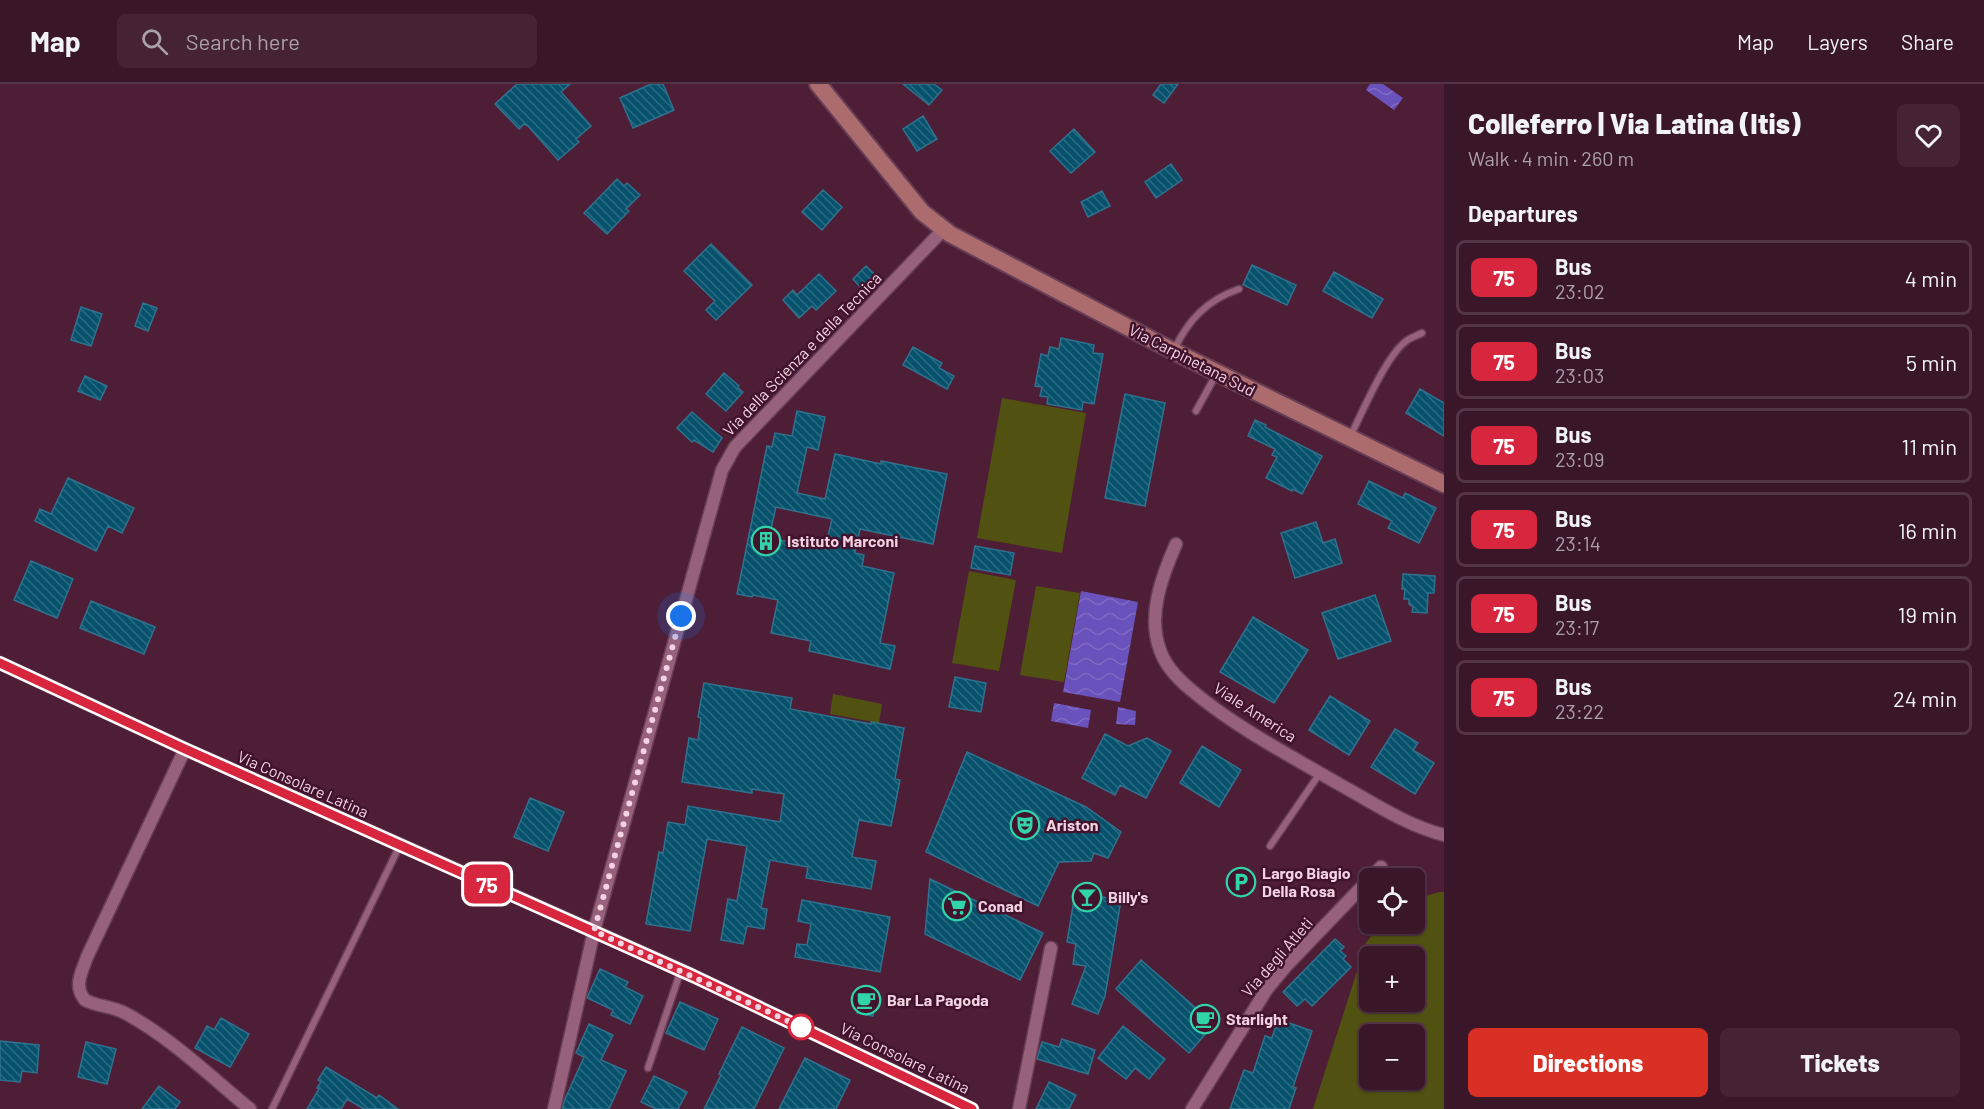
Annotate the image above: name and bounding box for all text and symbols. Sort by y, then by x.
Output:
search box [117,14,537,68]
text: Map [30,24,81,58]
icon: search [138,25,171,58]
text: Search here [186,28,300,54]
text: Map [1737,29,1774,54]
text: Layers [1807,29,1868,54]
text: Share [1901,29,1954,54]
button: heart [1897,104,1960,167]
text: Colleferro | Via Latina (Itis) [1468,106,1801,140]
text: Walk · 4 min · 260 m [1468,146,1634,170]
text: Departures [1468,200,1578,226]
text: Bus [1555,253,1592,279]
text: 75 [1493,265,1515,290]
text: 4 min [1905,265,1957,291]
street label: Via della Scienza e della Tecnica [718,268,885,439]
text: 23:02 [1555,279,1605,303]
street label: Via Carpinetana Sud [1126,320,1258,400]
text: Bus [1555,337,1592,363]
text: 75 [1493,349,1515,374]
text: 5 min [1906,349,1957,375]
text: 23:03 [1555,363,1604,387]
text: Bus [1555,421,1592,447]
text: 75 [1493,433,1515,458]
text: 11 min [1901,433,1957,459]
text: 23:09 [1555,447,1604,471]
text: Bus [1555,505,1592,531]
text: 75 [1493,517,1515,542]
text: 16 min [1898,517,1957,543]
building icon: Istituto Marconi [750,525,782,557]
place label: Istituto Marconi [787,531,898,550]
text: 23:14 [1555,531,1601,555]
text: Bus [1555,589,1592,615]
your location [666,601,696,631]
text: 75 [1493,601,1515,626]
text: 19 min [1898,601,1957,627]
text: 23:17 [1555,615,1599,639]
text: Bus [1555,673,1592,699]
street label: Viale America [1210,678,1300,745]
text: 75 [1493,685,1515,710]
text: 24 min [1893,685,1957,711]
text: 23:22 [1555,699,1604,723]
street label: Via Consolare Latina [235,746,372,821]
theatre icon: Ariston [1009,809,1041,841]
place label: Ariston [1046,815,1099,834]
place label: Largo Biagio Della Rosa [1262,863,1351,900]
line badge: 75 [460,864,514,904]
parking icon: Largo Biagio Della Rosa [1225,866,1257,898]
map controls [1359,868,1425,1090]
button: locate [1359,868,1425,934]
text: 75 [476,872,498,897]
bar icon: Billy's [1071,881,1103,913]
place label: Billy's [1108,887,1148,906]
supermarket icon: Conad [941,890,973,922]
place label: Conad [978,896,1023,915]
street label: Via degli Atleti [1237,913,1316,1000]
button: + [1359,946,1425,1012]
cafe icon: Bar La Pagoda [850,984,882,1016]
place label: Bar La Pagoda [887,990,989,1009]
cafe icon: Starlight [1189,1003,1221,1035]
place label: Starlight [1226,1009,1288,1028]
unlabelled marker [788,1014,814,1040]
street label: Via Consolare Latina [837,1018,973,1097]
button: − [1359,1024,1425,1090]
button: Directions [1468,1028,1708,1097]
button: Tickets [1720,1028,1960,1097]

